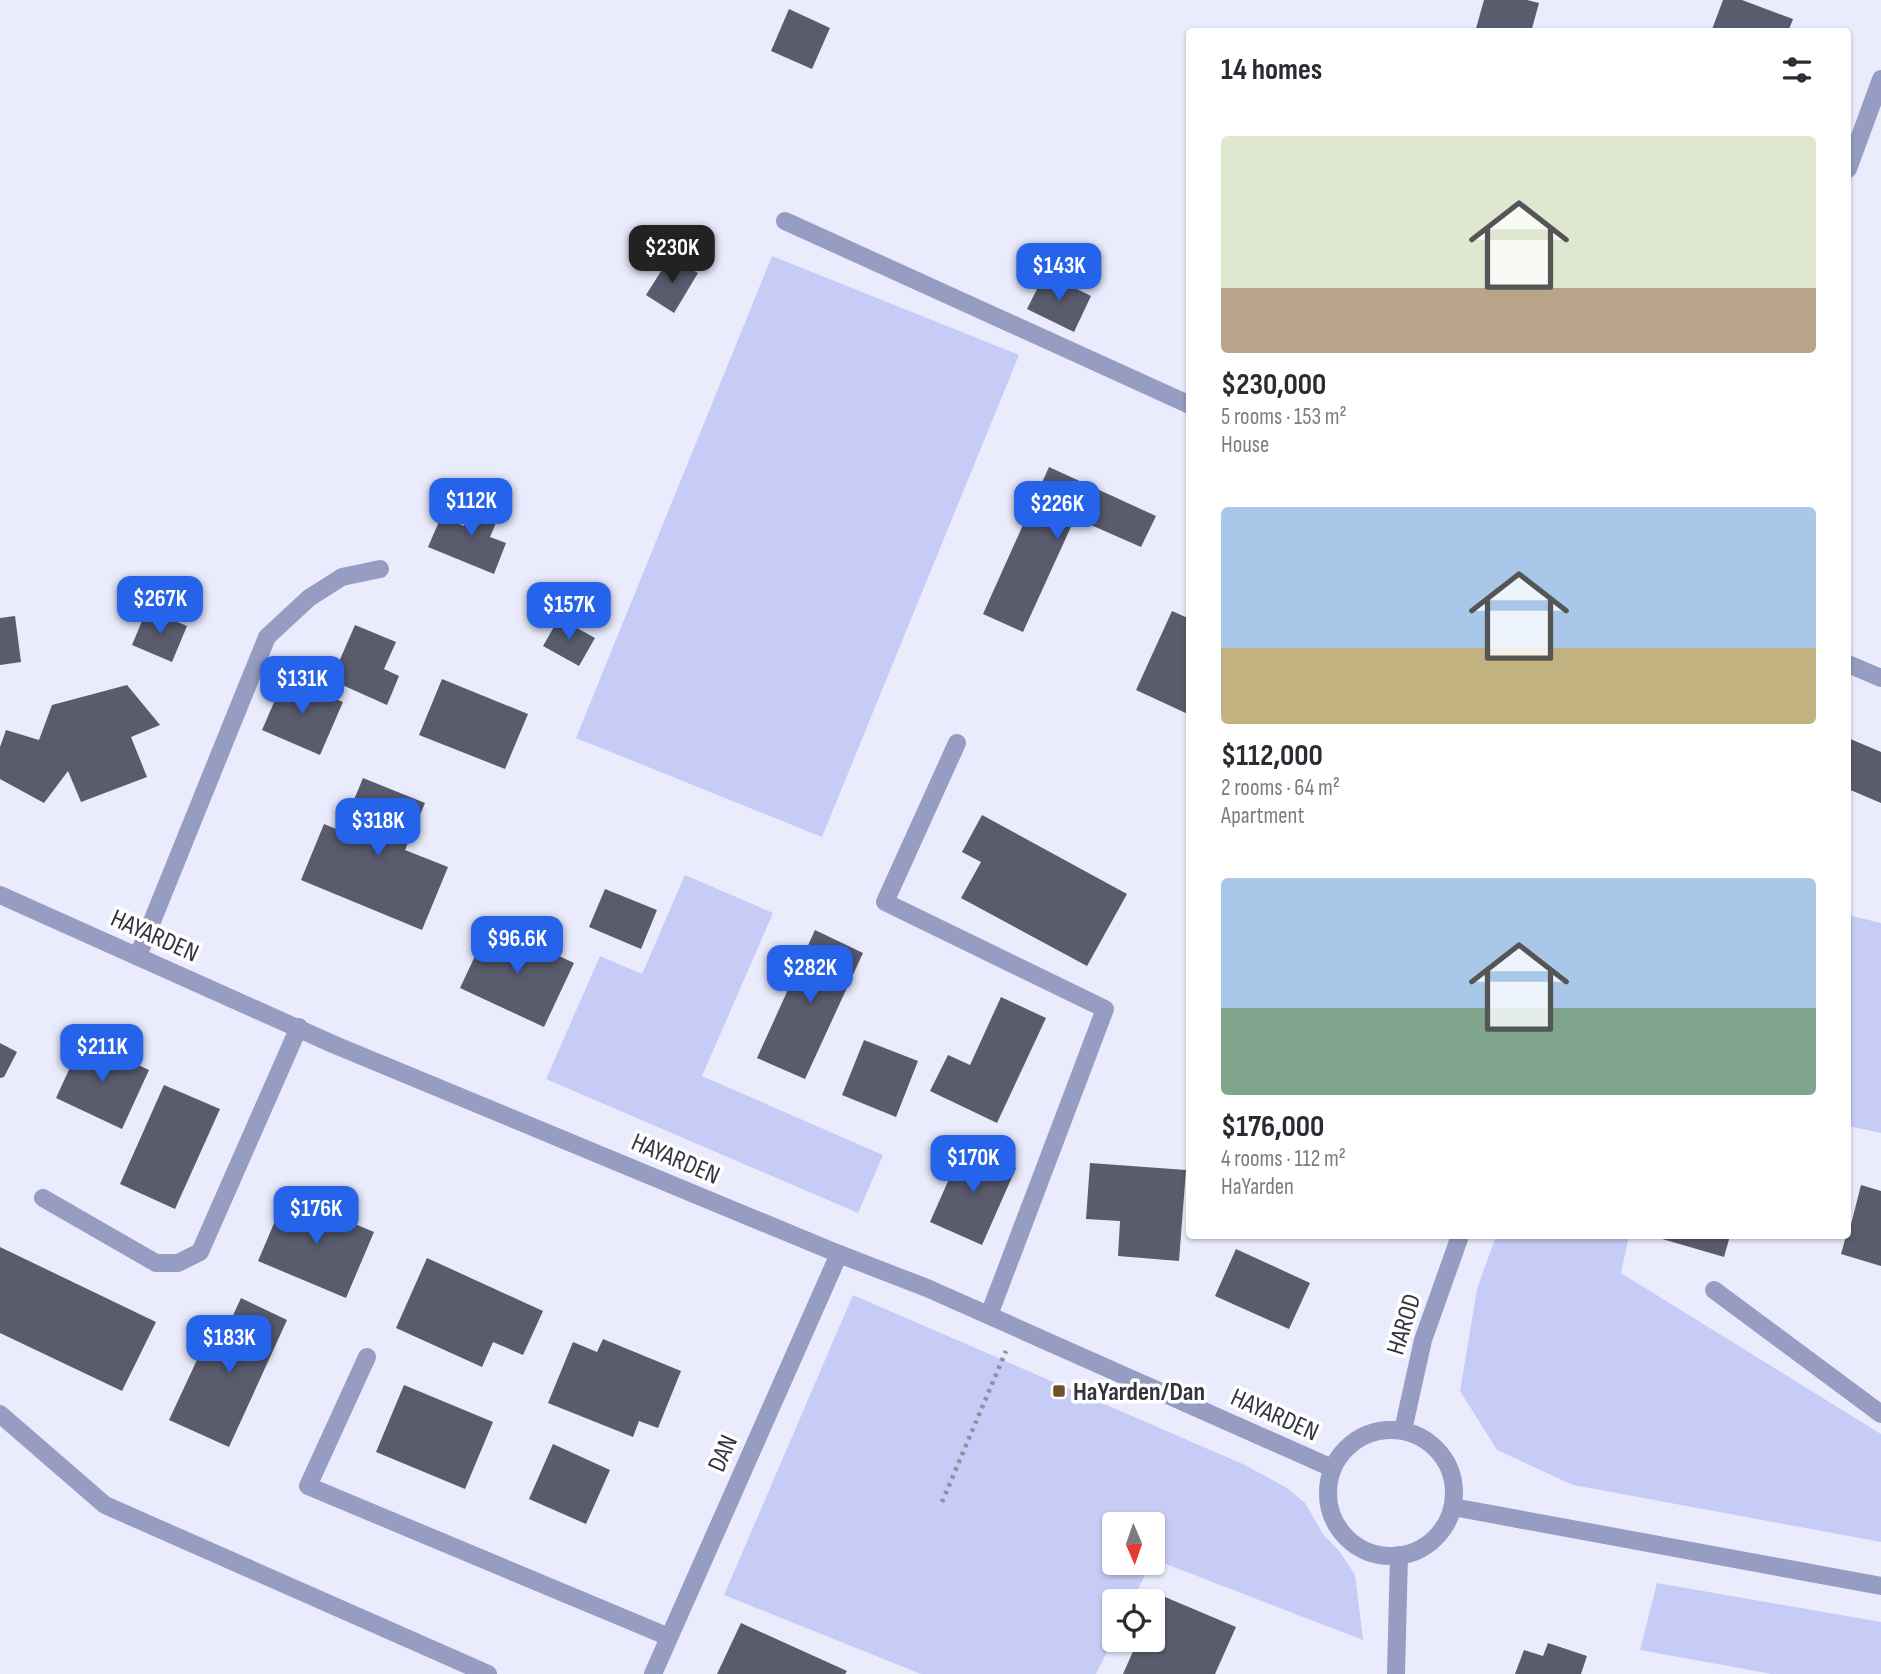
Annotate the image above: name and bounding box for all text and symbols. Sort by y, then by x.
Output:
icon: filters [1778,51,1816,89]
text: 14 homes [1221,52,1322,88]
icon: home [1456,182,1582,308]
pin: $230K [623,226,721,285]
text: $230K [645,234,699,262]
pin: $143K [1010,244,1108,303]
text: $143K [1032,252,1086,280]
text: $230,000 [1221,367,1326,403]
text: 5 rooms · 153 m² [1221,403,1347,431]
text: House [1221,431,1269,459]
pin: $112K [422,478,520,538]
pin: $226K [1008,482,1106,541]
text: $112K [445,487,497,515]
text: $226K [1030,490,1084,518]
icon: home [1456,553,1582,679]
pin: $267K [111,576,209,636]
pin: $157K [520,582,618,642]
text: $267K [133,585,187,613]
text: $157K [543,591,595,619]
pin: $131K [253,656,351,716]
text: $131K [276,665,328,693]
text: $112,000 [1221,738,1323,774]
text: 2 rooms · 64 m² [1221,774,1340,802]
pin: $318K [329,798,427,858]
text: Apartment [1221,802,1305,830]
text: $318K [351,807,405,835]
street label: HAYARDEN [106,903,203,969]
pin: $96.6K [460,916,574,976]
icon: home [1456,924,1582,1050]
text: $96.6K [487,925,547,953]
pin: $282K [761,946,859,1005]
text: $282K [783,954,837,982]
pin: $211K [53,1024,151,1084]
text: $211K [76,1033,128,1061]
text: $176,000 [1221,1109,1324,1145]
street label: HAYARDEN [627,1127,724,1192]
pin: $170K [924,1136,1022,1195]
text: $170K [947,1144,999,1172]
text: 4 rooms · 112 m² [1221,1145,1346,1173]
text: HaYarden [1221,1173,1294,1201]
pin: $176K [267,1186,365,1246]
text: $176K [290,1195,342,1223]
street label: HAROD [1381,1290,1428,1359]
pin: $183K [180,1316,278,1375]
text: $183K [202,1324,256,1352]
place label: HaYarden/Dan [1073,1377,1205,1408]
street label: HAYARDEN [1226,1382,1323,1448]
marker: HaYarden/Dan [1051,1383,1067,1399]
street label: DAN [702,1430,745,1477]
north arrow [1102,1512,1166,1575]
map controls [1102,1512,1165,1652]
button: locate [1102,1589,1165,1652]

